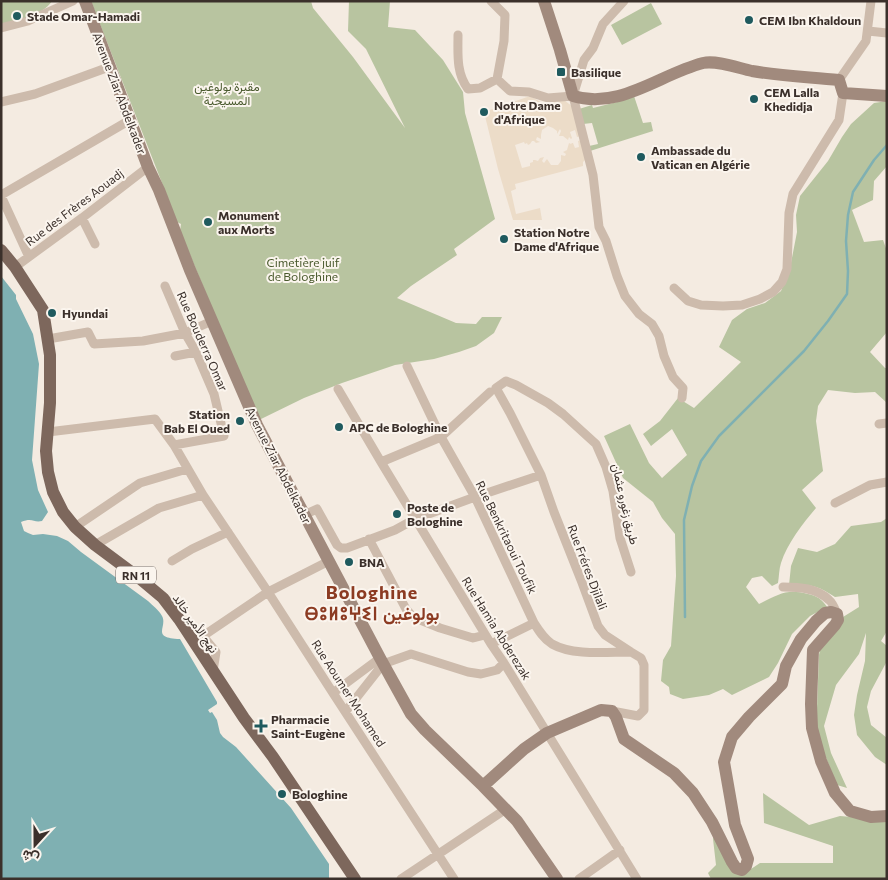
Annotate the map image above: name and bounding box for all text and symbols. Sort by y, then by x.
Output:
place label: Stade Omar-Hamadi [27,9,140,23]
marker: Stade Omar-Hamadi [11,10,23,22]
place label: CEM Ibn Khaldoun [759,13,861,27]
marker: CEM Ibn Khaldoun [743,14,755,26]
street label: Avenue Ziar Abdelkader [90,30,150,156]
place label: Basilique [571,65,621,79]
marker: Basilique [555,66,567,78]
park label: مقبرة بولوغين المسيحية [194,79,260,108]
place label: CEM Lalla Khedidja [764,85,819,113]
marker: CEM Lalla Khedidja [748,93,760,105]
place label: Notre Dame d'Afrique [494,98,561,126]
marker: Notre Dame d'Afrique [478,106,490,118]
place label: Ambassade du Vatican en Algérie [651,143,750,171]
marker: Ambassade du Vatican en Algérie [635,151,647,163]
street label: Rue des Frères Aouadj [22,166,126,248]
place label: Monument aux Morts [218,208,279,236]
marker: Monument aux Morts [202,216,214,228]
place label: Station Notre Dame d'Afrique [514,225,599,253]
marker: Station Notre Dame d'Afrique [498,233,510,245]
park label: Cimetière juif de Bologhine [266,255,340,283]
street label: Rue Bouderra Omar [175,289,231,393]
place label: Hyundai [62,306,108,320]
marker: Hyundai [46,307,58,319]
street label: Avenue Ziar Abdelkader [243,404,315,526]
place label: Station Bab El Oued [164,407,230,435]
marker: Station Bab El Oued [234,415,246,427]
place label: APC de Bologhine [349,420,447,434]
marker: APC de Bologhine [333,421,345,433]
street label: طريق زغورو عثمان [608,462,642,547]
street label: Rue Benkritaoui Toufik [474,478,541,596]
place label: Poste de Bologhine [407,500,463,528]
marker: Poste de Bologhine [391,508,403,520]
street label: Rue Fréres Djilali [565,522,611,612]
place label: BNA [359,555,385,569]
marker: BNA [343,556,355,568]
road number: RN 11 [116,566,156,584]
street label: Rue Hamia Abderezak [460,574,535,683]
district label: Bologhine ⴱⵓⵍⵓⵖⵉⵏ بولوغين [305,581,439,625]
street label: نهج الأمير خالد [168,591,221,657]
street label: Rue Aoumer Mohamed [309,637,389,749]
place label: Pharmacie Saint-Eugène [271,712,345,740]
marker: Pharmacie Saint-Eugène [255,720,267,732]
place label: Bologhine [292,787,348,801]
marker: Bologhine [276,788,288,800]
north arrow [10,820,60,870]
text: ش [19,846,41,869]

